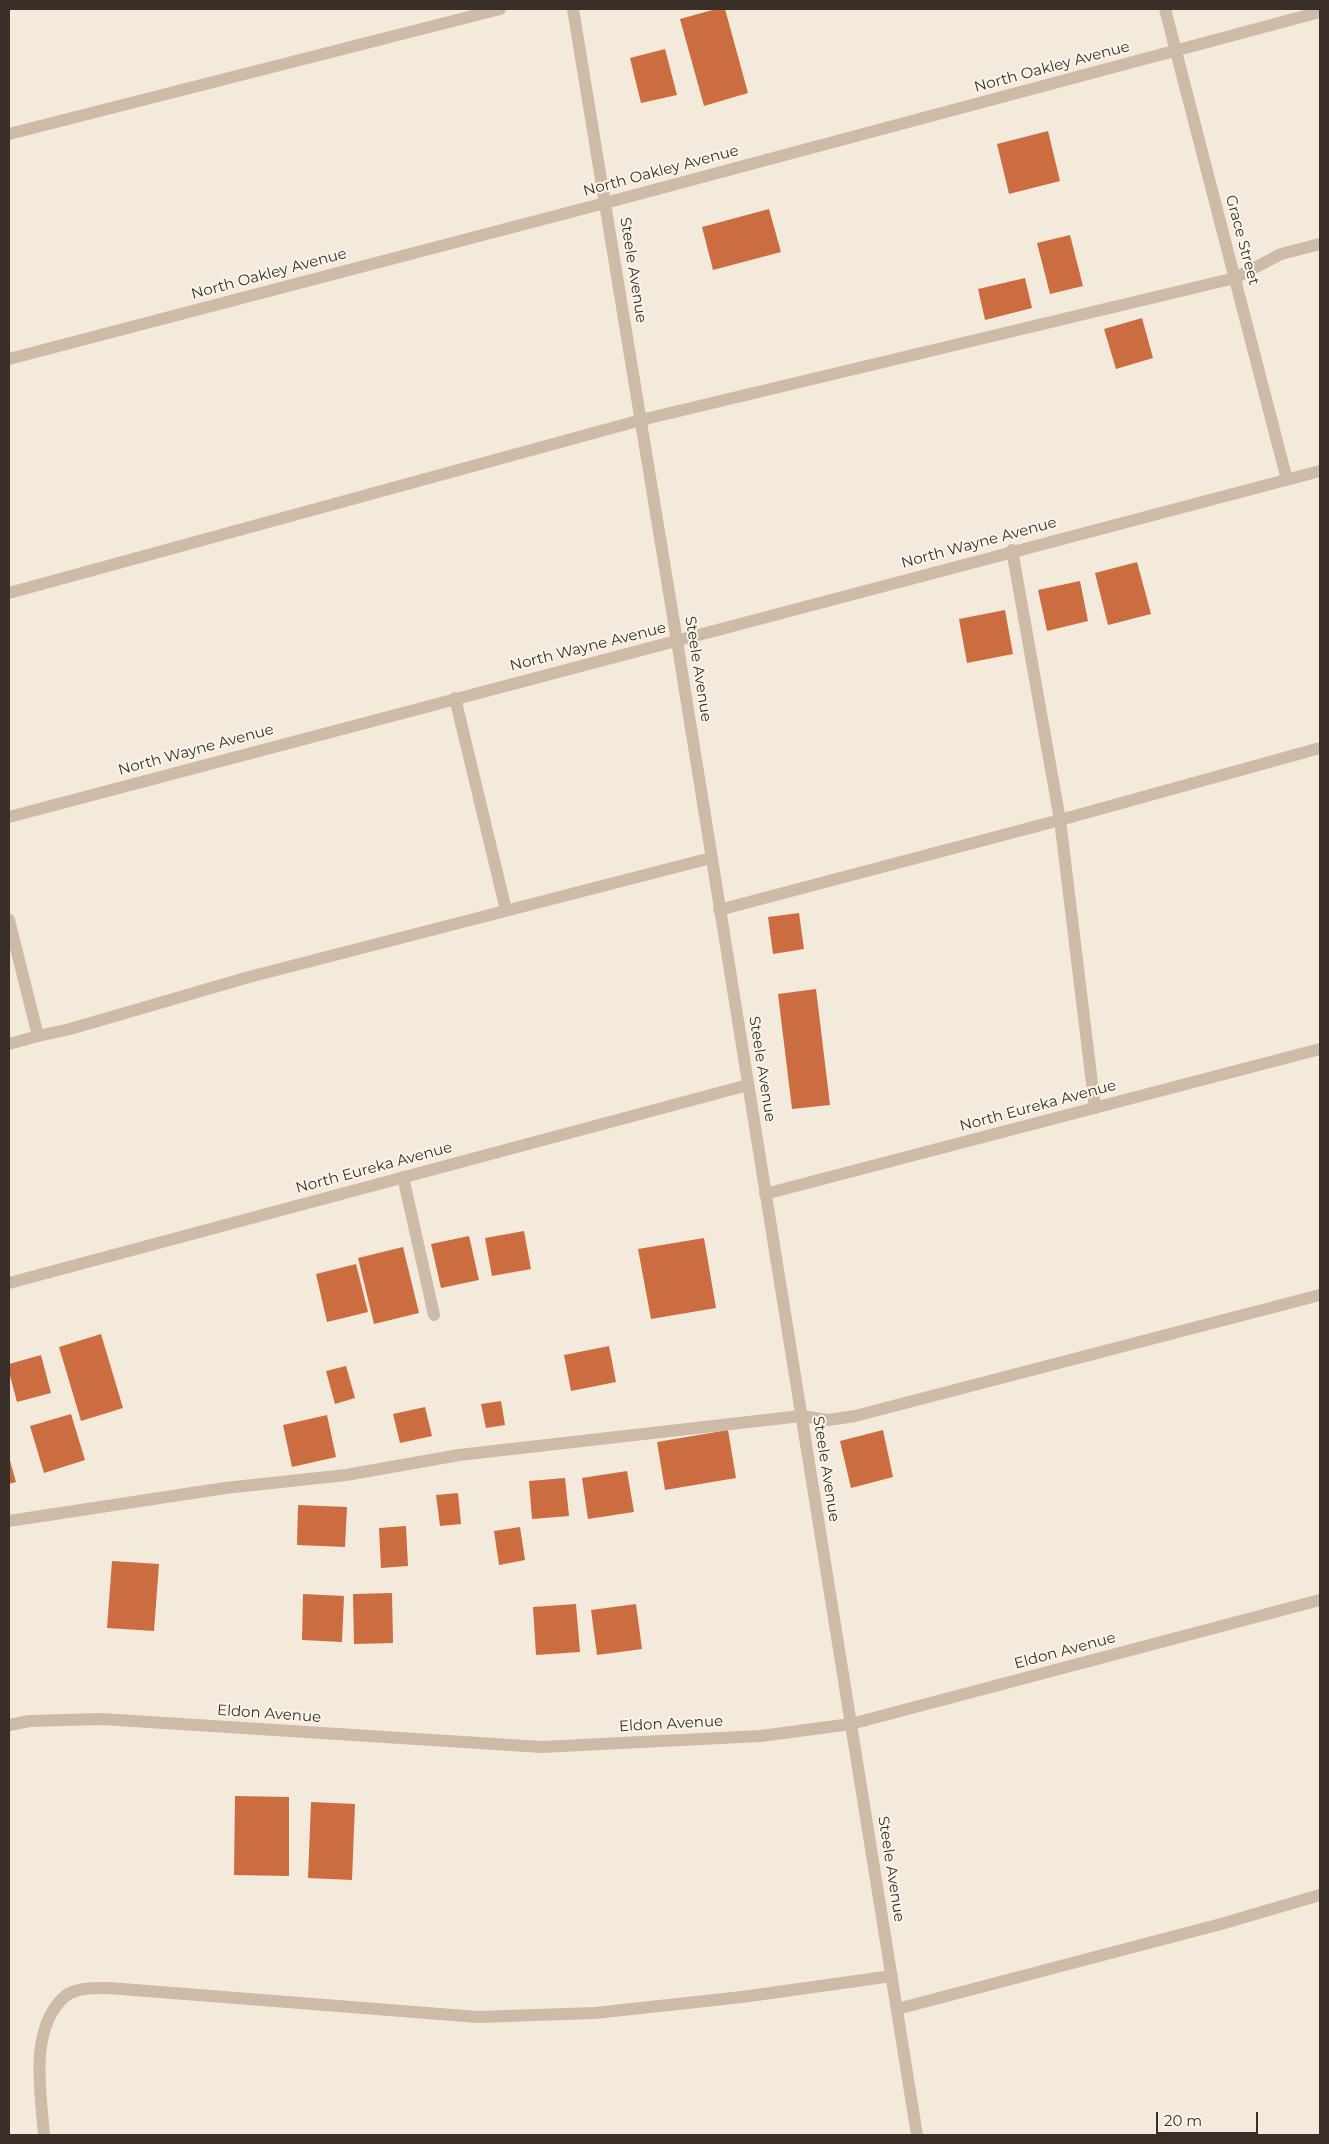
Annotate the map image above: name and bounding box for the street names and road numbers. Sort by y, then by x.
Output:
street label: North Oakley Avenue [972,38,1132,96]
street label: North Oakley Avenue [581,142,741,200]
street label: Grace Street [1221,193,1263,287]
street label: Steele Avenue [616,216,650,324]
street label: North Oakley Avenue [189,245,349,303]
street label: North Wayne Avenue [899,514,1059,572]
street label: Steele Avenue [681,615,715,723]
street label: North Wayne Avenue [508,619,668,675]
street label: North Wayne Avenue [116,721,276,779]
street label: Steele Avenue [745,1015,779,1123]
street label: North Eureka Avenue [958,1076,1118,1136]
street label: North Eureka Avenue [294,1138,454,1198]
street label: Steele Avenue [809,1415,843,1523]
street label: Eldon Avenue [1012,1629,1118,1673]
street label: Eldon Avenue [216,1701,322,1727]
street label: Eldon Avenue [618,1712,724,1736]
street label: Steele Avenue [874,1815,908,1923]

